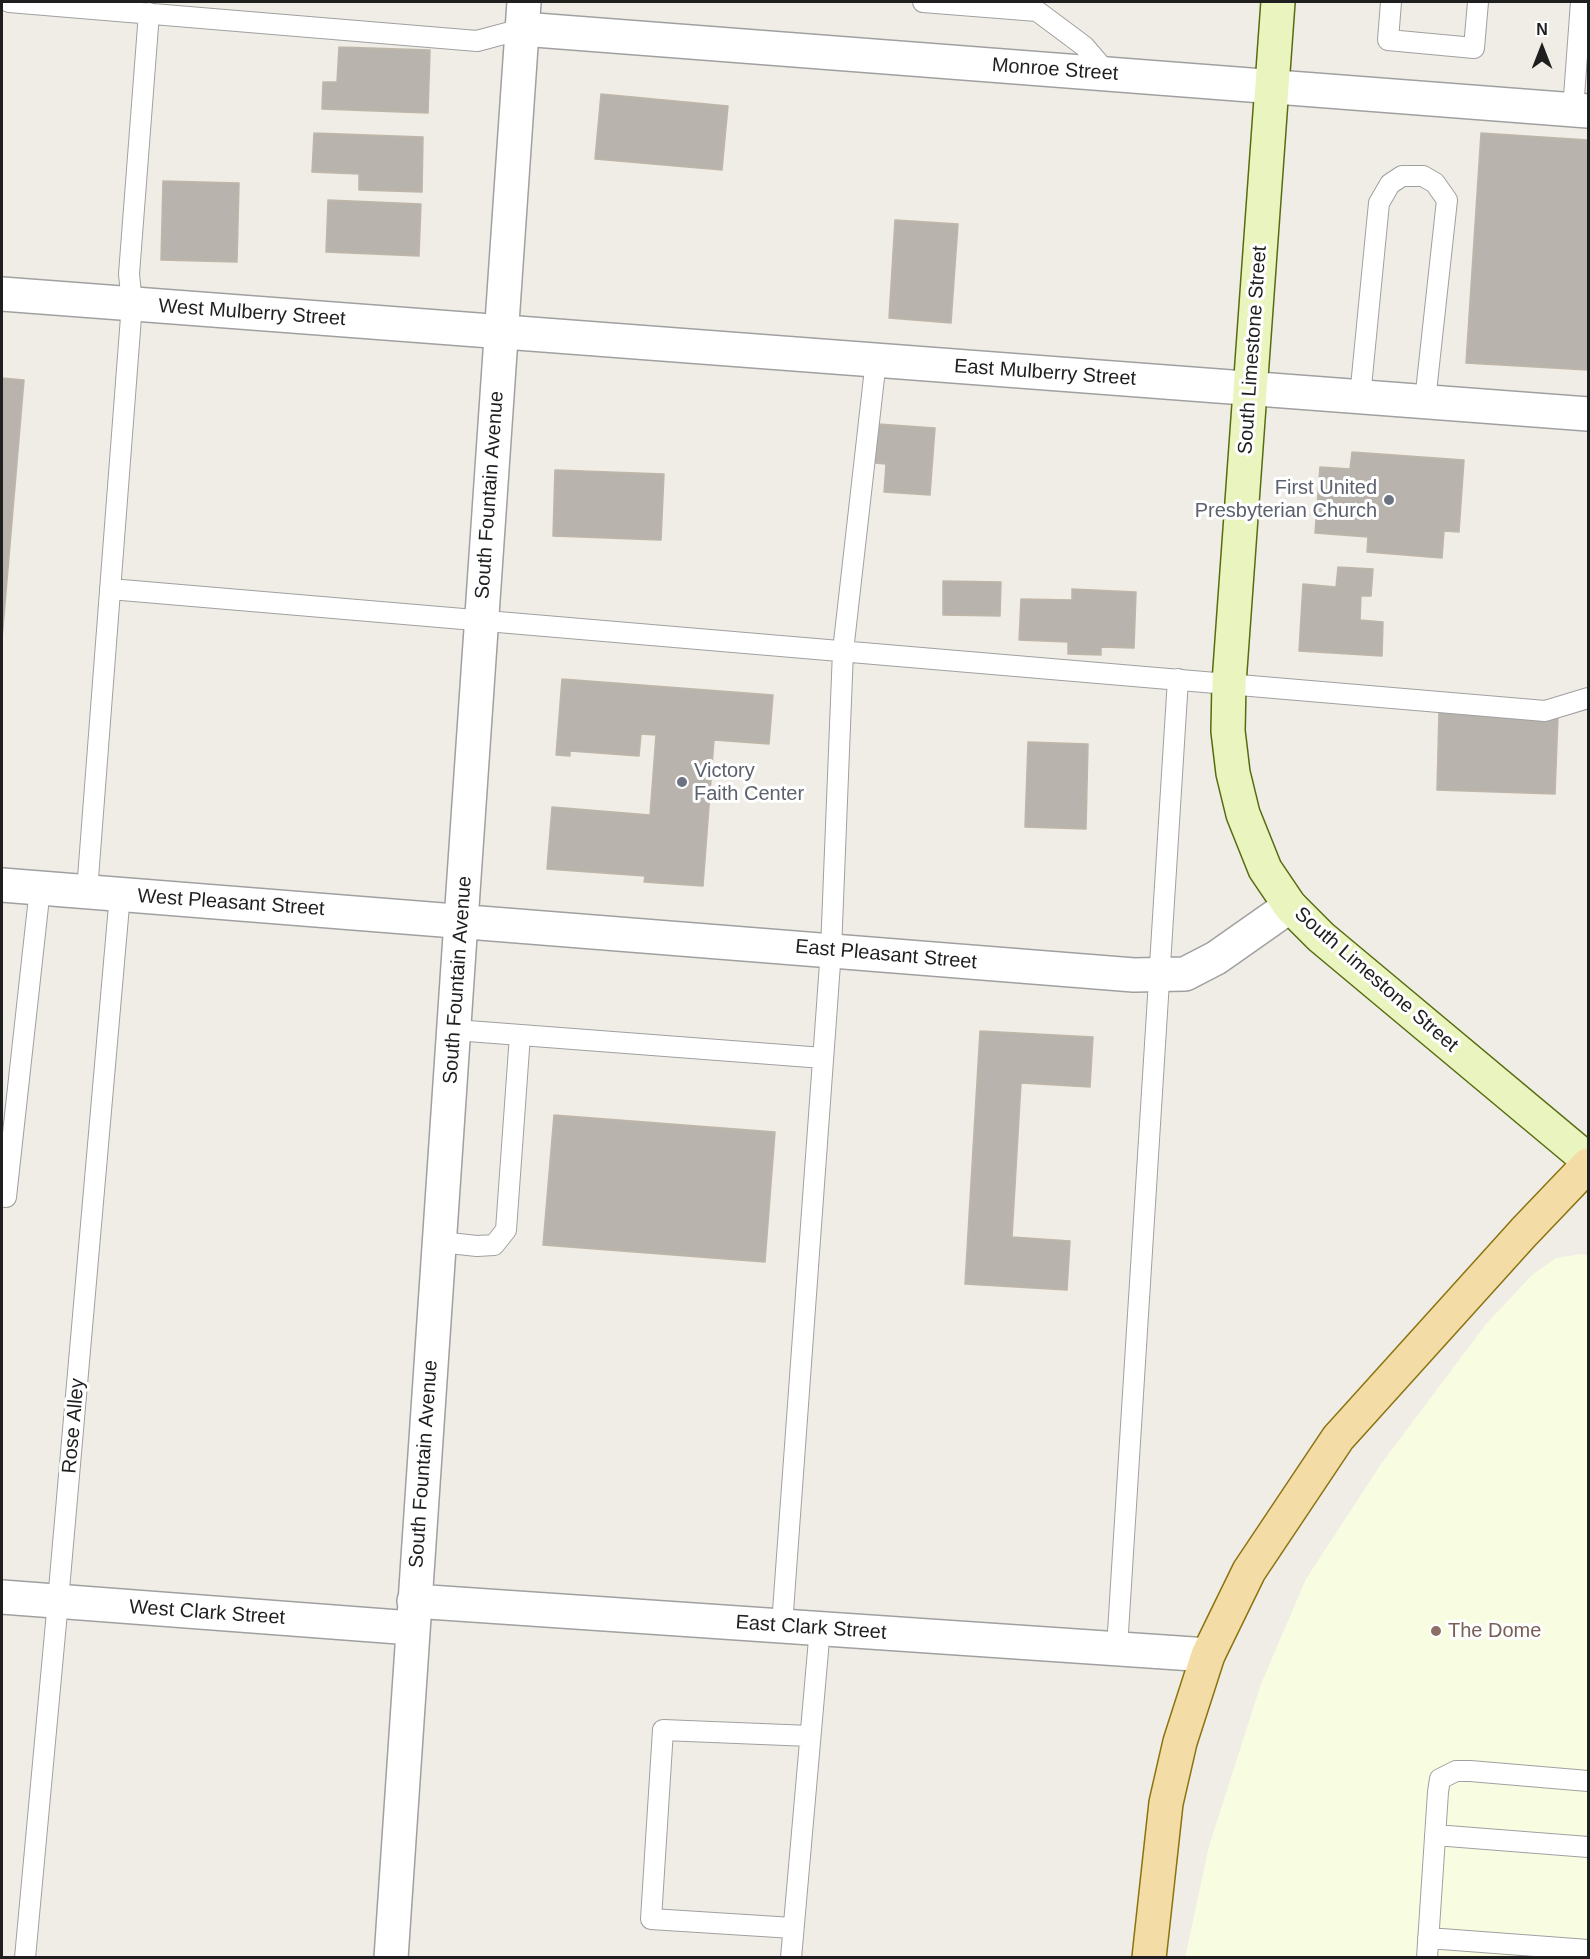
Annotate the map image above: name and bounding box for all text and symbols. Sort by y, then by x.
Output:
north arrow [1512,18,1572,78]
text: N [1536,21,1548,38]
street label: Monroe Street [991,54,1119,86]
street label: South Limestone Street [1234,245,1272,455]
street label: West Mulberry Street [158,294,346,332]
street label: East Mulberry Street [953,355,1137,391]
street label: South Fountain Avenue [471,390,509,600]
place label: First United Presbyterian Church [1195,476,1377,523]
marker: First United Presbyterian Church [1382,493,1396,507]
place label: Victory Faith Center [694,759,804,806]
marker: Victory Faith Center [675,775,689,789]
street label: South Fountain Avenue [439,875,477,1085]
street label: West Pleasant Street [137,884,325,922]
street label: South Limestone Street [1289,902,1463,1058]
street label: East Pleasant Street [794,935,978,975]
street label: South Fountain Avenue [405,1359,443,1569]
street label: Rose Alley [58,1377,90,1475]
street label: West Clark Street [128,1596,286,1630]
street label: East Clark Street [735,1611,887,1645]
place label: The Dome [1448,1619,1541,1643]
marker: The Dome [1429,1624,1443,1638]

